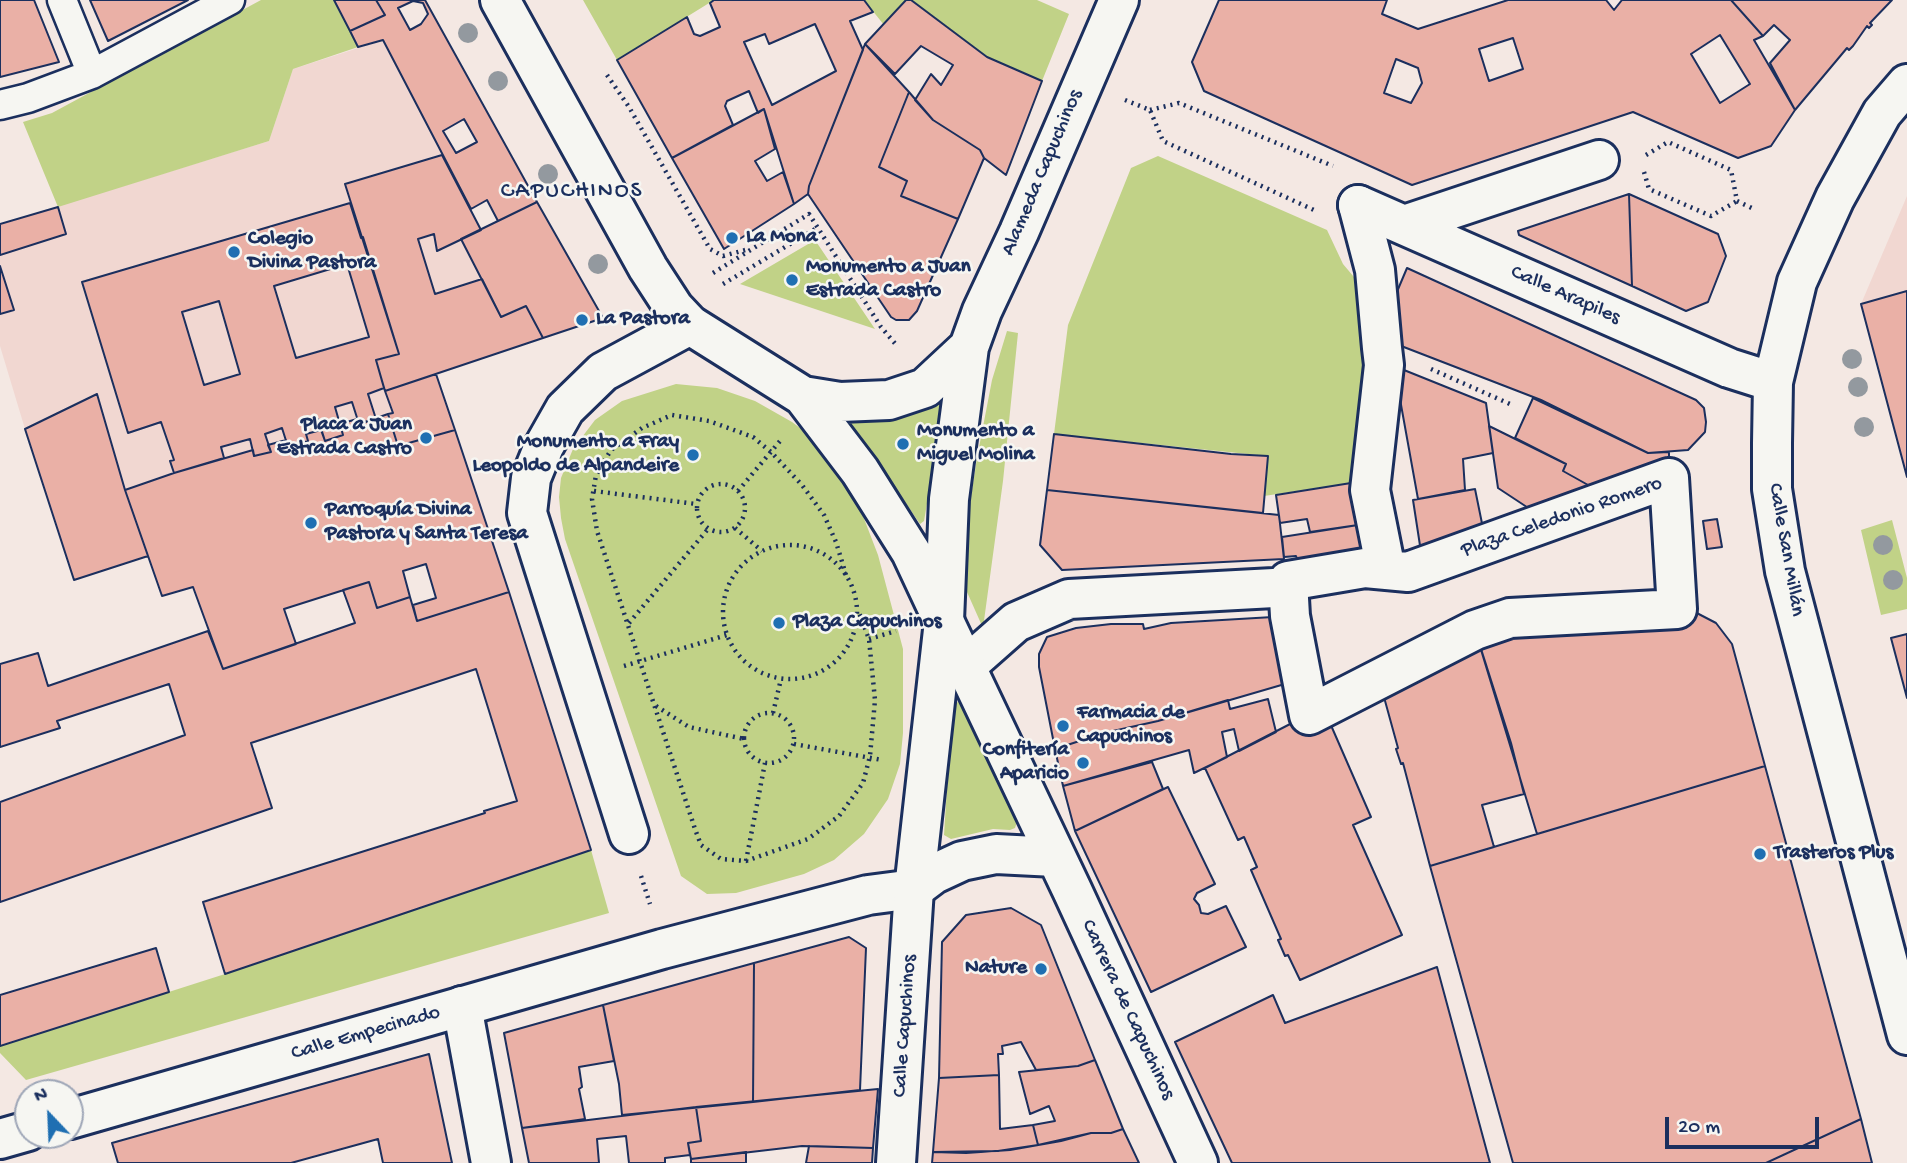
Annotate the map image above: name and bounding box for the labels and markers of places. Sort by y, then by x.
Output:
place label: La Mona [746,225,817,251]
place label: Colegio Divina Pastora [248,227,376,277]
marker: La Mona [724,230,740,246]
marker: Colegio Divina Pastora [226,244,242,260]
place label: Monumento a Juan Estrada Castro [806,255,971,305]
marker: Monumento a Juan Estrada Castro [784,272,800,288]
place label: La Pastora [596,307,690,333]
marker: La Pastora [574,312,590,328]
place label: Placa a Juan Estrada Castro [277,413,412,463]
place label: Monumento a Miguel Molina [917,419,1035,469]
marker: Placa a Juan Estrada Castro [418,430,434,446]
place label: Monumento a Fray Leopoldo de Alpandeire [472,430,679,480]
marker: Monumento a Miguel Molina [895,436,911,452]
marker: Monumento a Fray Leopoldo de Alpandeire [685,447,701,463]
place label: Parroquía Divina Pastora y Santa Teresa [325,498,528,548]
marker: Parroquía Divina Pastora y Santa Teresa [303,515,319,531]
place label: Plaza Capuchinos [793,610,942,636]
marker: Plaza Capuchinos [771,615,787,631]
place label: Farmacia de Capuchinos [1077,701,1185,751]
marker: Farmacia de Capuchinos [1055,718,1071,734]
place label: Confitería Aparicio [983,738,1069,788]
marker: Confitería Aparicio [1075,755,1091,771]
place label: Trasteros Plus [1774,841,1893,867]
marker: Trasteros Plus [1752,846,1768,862]
place label: Nature [965,956,1027,982]
marker: Nature [1033,961,1049,977]

